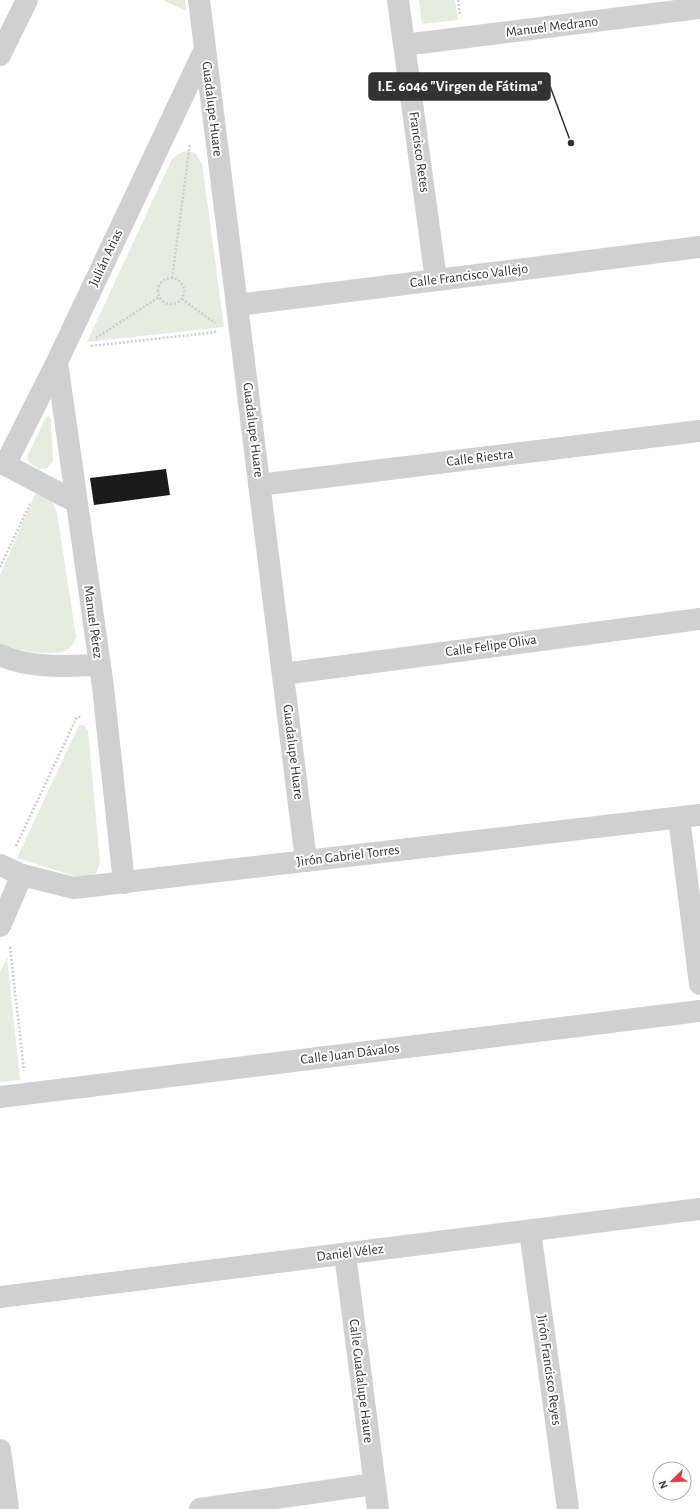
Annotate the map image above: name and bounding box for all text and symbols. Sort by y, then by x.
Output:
street label: Manuel Medrano [505,14,599,40]
street label: Guadalupe Huare [199,61,225,157]
callout: I.E. 6046 "Virgen de Fátima" [369,73,550,100]
text: I.E. 6046 "Virgen de Fátima" [378,79,543,94]
street label: Francisco Retes [406,111,432,193]
street label: Julián Arias [87,227,125,289]
street label: Calle Francisco Vallejo [409,262,529,290]
street label: Guadalupe Huare [240,382,266,478]
street label: Calle Riestra [446,447,515,469]
street label: Manuel Pérez [81,585,105,660]
street label: Calle Felipe Oliva [444,633,538,659]
street label: Guadalupe Huare [280,704,306,800]
street label: Jirón Gabriel Torres [296,843,400,869]
street label: Calle Juan Dávalos [300,1041,400,1067]
street label: Daniel Vélez [316,1242,385,1264]
street label: Jirón Francisco Reyes [534,1314,564,1426]
street label: Calle Guadalupe Haure [346,1318,376,1444]
north arrow [652,1461,692,1501]
text: N [657,1479,670,1490]

